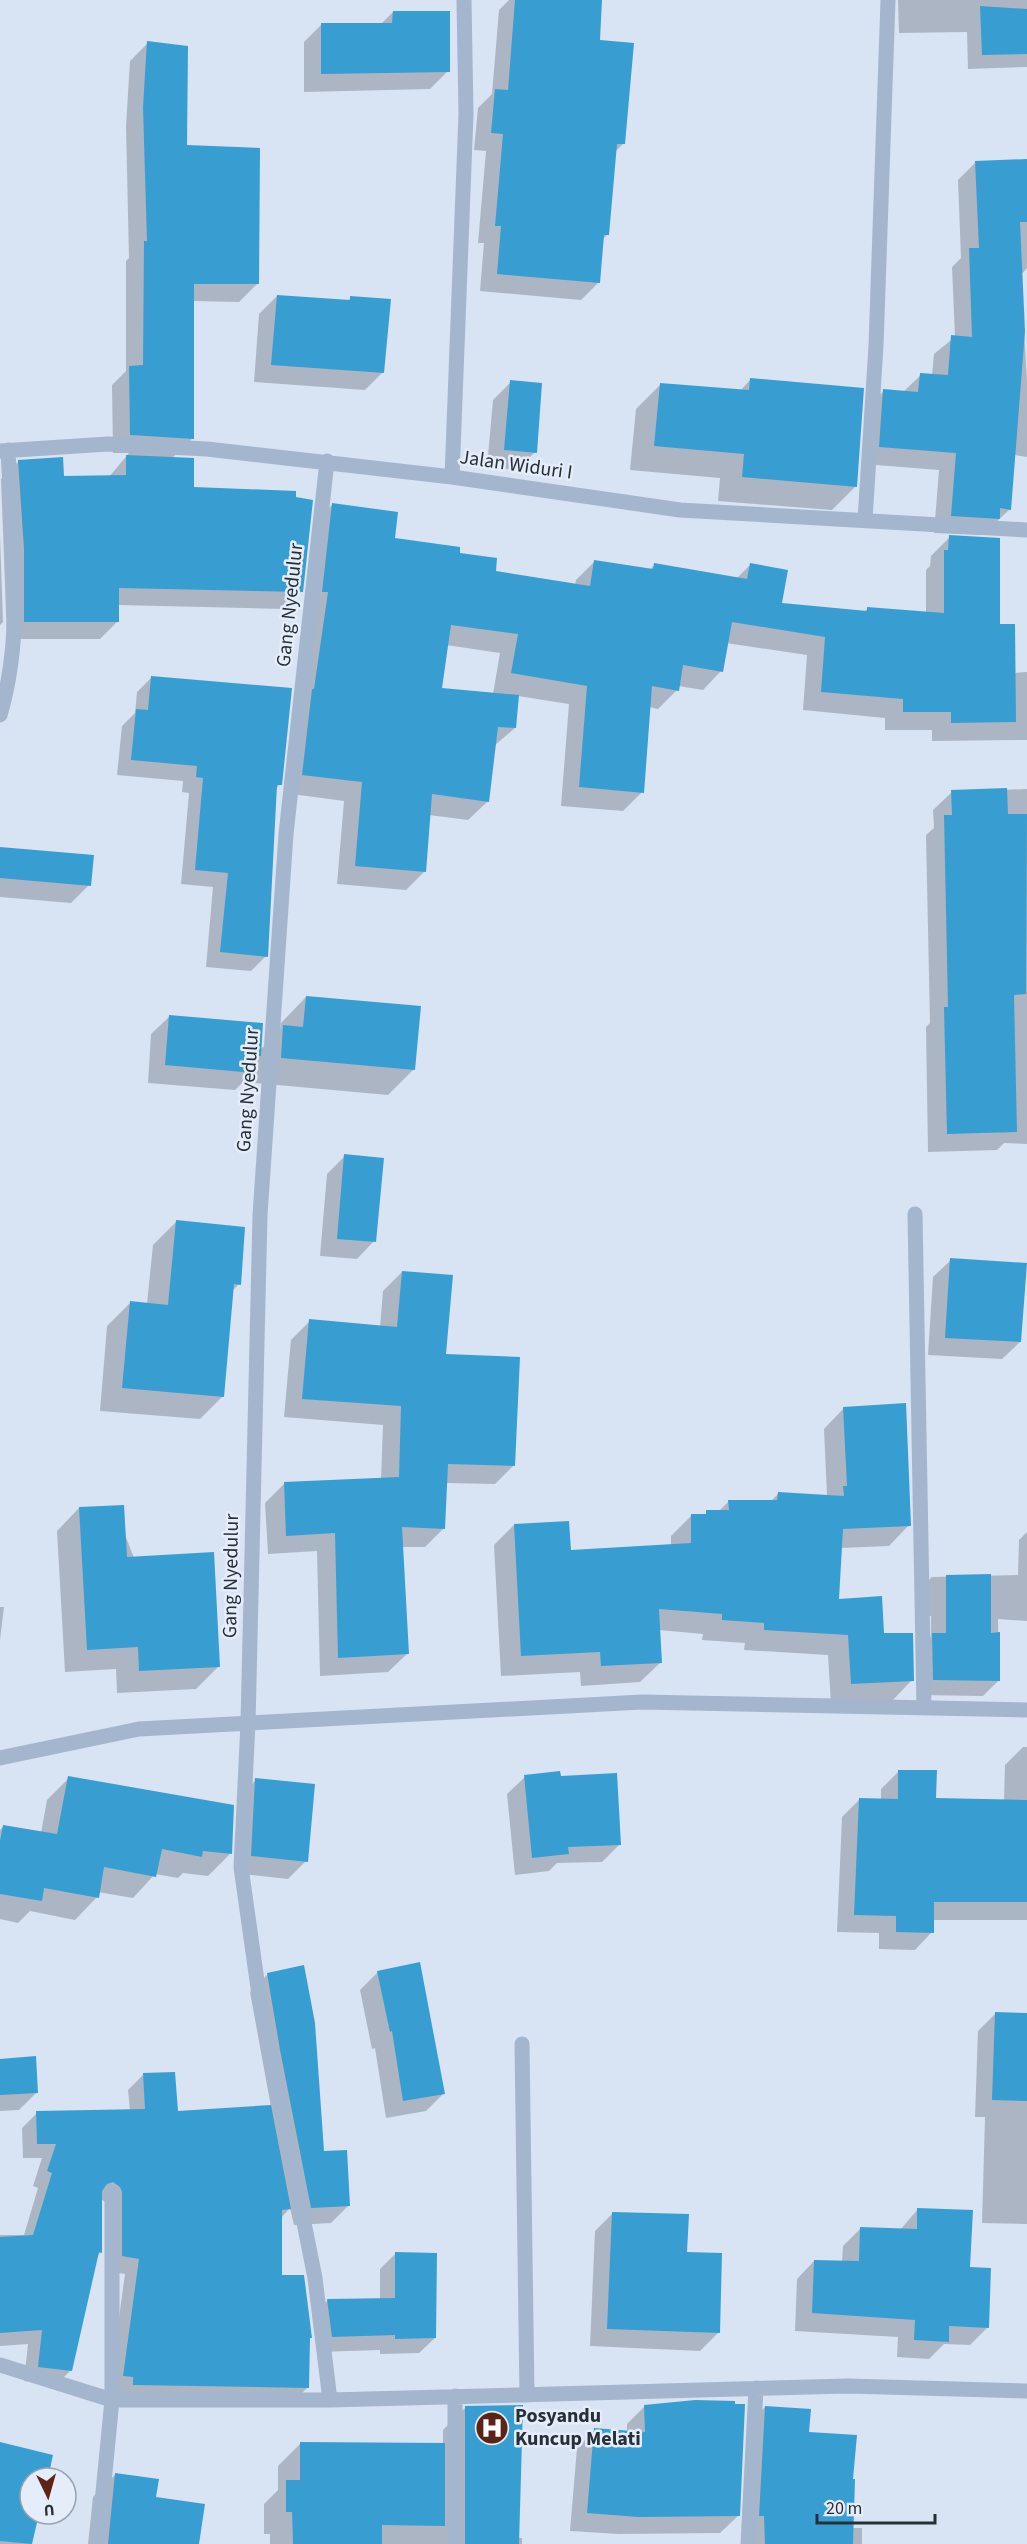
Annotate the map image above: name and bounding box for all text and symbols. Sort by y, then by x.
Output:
street label: Jalan Widuri I [458,443,574,487]
street label: Gang Nyedulur [270,542,310,668]
street label: Gang Nyedulur [230,1027,266,1153]
street label: Gang Nyedulur [216,1513,246,1638]
place label: Posyandu Kuncup Melati [515,2402,641,2453]
hospital icon: Posyandu Kuncup Melati [474,2410,510,2446]
north arrow [18,2466,78,2526]
scale bar [817,2487,936,2525]
text: 20 m [826,2496,862,2521]
text: U [43,2499,55,2521]

